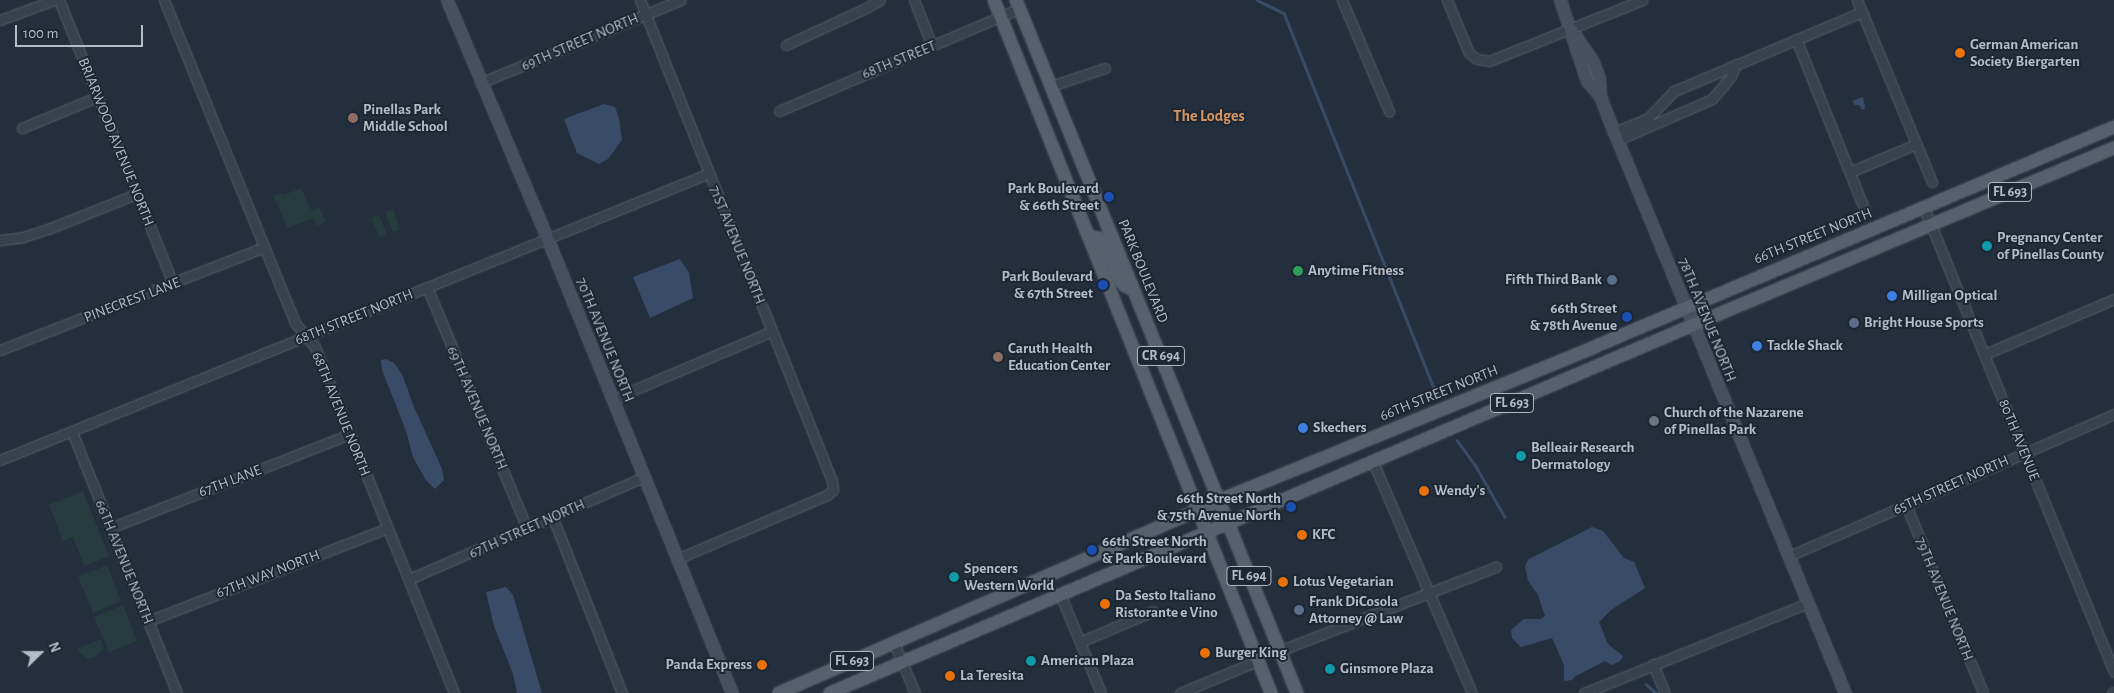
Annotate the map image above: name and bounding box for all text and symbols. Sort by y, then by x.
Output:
street label: 69TH STREET NORTH [519,9,641,75]
scale bar [18,15,145,47]
text: 100 m [23,26,58,41]
place label: German American Society Biergarten [1970,35,2080,70]
street label: 68TH STREET [859,37,939,83]
marker: German American Society Biergarten [1954,47,1966,59]
street label: BRIARWOOD AVENUE NORTH [74,55,158,229]
place label: Pinellas Park Middle School [363,100,448,135]
district label: The Lodges [1173,106,1245,126]
marker: Pinellas Park Middle School [347,112,359,124]
place label: Park Boulevard & 66th Street [1008,179,1099,214]
road number: FL 693 [1988,180,2032,203]
street label: 71ST AVENUE NORTH [705,183,769,307]
marker: Park Boulevard & 66th Street [1103,191,1115,203]
street label: 66TH STREET NORTH [1751,204,1875,268]
street label: PARK BOULEVARD [1114,217,1172,325]
place label: Pregnancy Center of Pinellas County [1997,228,2104,263]
marker: Pregnancy Center of Pinellas County [1981,240,1993,252]
street label: 78TH AVENUE NORTH [1674,256,1740,384]
place label: Anytime Fitness [1308,262,1404,280]
marker: Anytime Fitness [1292,265,1304,277]
place label: Park Boulevard & 67th Street [1002,267,1093,302]
place label: Fifth Third Bank [1505,271,1602,289]
street label: PINECREST LANE [81,273,183,327]
marker: Fifth Third Bank [1606,274,1618,286]
street label: 70TH AVENUE NORTH [572,275,638,405]
marker: Park Boulevard & 67th Street [1097,279,1109,291]
street label: 68TH STREET NORTH [292,285,416,349]
place label: Milligan Optical [1902,287,1998,305]
marker: Milligan Optical [1886,290,1898,302]
place label: 66th Street & 78th Avenue [1530,299,1617,334]
marker: 66th Street & 78th Avenue [1621,311,1633,323]
place label: Bright House Sports [1864,314,1984,332]
marker: Bright House Sports [1848,317,1860,329]
place label: Tackle Shack [1767,337,1843,355]
place label: Caruth Health Education Center [1008,339,1110,374]
marker: Tackle Shack [1751,340,1763,352]
street label: 69TH AVENUE NORTH [443,344,511,472]
road number: CR 694 [1136,344,1186,368]
street label: 68TH AVENUE NORTH [308,349,374,479]
marker: Caruth Health Education Center [992,351,1004,363]
street label: 66TH STREET NORTH [1377,361,1501,425]
road number: FL 693 [1490,392,1534,414]
street label: 80TH AVENUE [1995,397,2043,483]
place label: Church of the Nazarene of Pinellas Park [1664,403,1804,438]
marker: Church of the Nazarene of Pinellas Park [1648,415,1660,427]
place label: Skechers [1313,419,1366,437]
marker: Skechers [1297,422,1309,434]
place label: Belleair Research Dermatology [1531,438,1635,473]
marker: Belleair Research Dermatology [1515,450,1527,462]
street label: 65TH STREET NORTH [1890,451,2012,519]
street label: 67TH LANE [196,461,264,501]
place label: Wendy's [1434,482,1485,500]
marker: Wendy's [1418,485,1430,497]
place label: 66th Street North & 75th Avenue North [1157,489,1281,524]
street label: 67TH STREET NORTH [466,495,588,563]
street label: 66TH AVENUE NORTH [91,497,157,627]
marker: 66th Street North & 75th Avenue North [1285,501,1297,513]
place label: KFC [1312,526,1335,544]
marker: KFC [1296,529,1308,541]
place label: 66th Street North & Park Boulevard [1102,532,1207,567]
street label: 79TH AVENUE NORTH [1911,535,1977,663]
marker: 66th Street North & Park Boulevard [1086,544,1098,556]
street label: 67TH WAY NORTH [214,546,322,602]
place label: Spencers Western World [964,559,1054,594]
road number: FL 694 [1225,564,1273,588]
marker: Spencers Western World [948,571,960,583]
place label: Lotus Vegetarian [1293,573,1394,591]
marker: Lotus Vegetarian [1277,576,1289,588]
place label: Da Sesto Italiano Ristorante e Vino [1115,586,1218,621]
place label: Frank DiCosola Attorney @ Law [1309,592,1403,627]
marker: Da Sesto Italiano Ristorante e Vino [1099,598,1111,610]
marker: Frank DiCosola Attorney @ Law [1293,604,1305,616]
north arrow [15,628,65,678]
text: N [46,640,62,655]
place label: Burger King [1215,644,1287,662]
marker: Burger King [1199,647,1211,659]
road number: FL 693 [830,649,874,672]
place label: American Plaza [1041,652,1134,670]
marker: American Plaza [1025,655,1037,667]
place label: Panda Express [666,656,752,674]
marker: Panda Express [756,659,768,671]
place label: Ginsmore Plaza [1340,660,1434,678]
marker: Ginsmore Plaza [1324,663,1336,675]
place label: La Teresita [960,667,1024,685]
marker: La Teresita [944,670,956,682]

